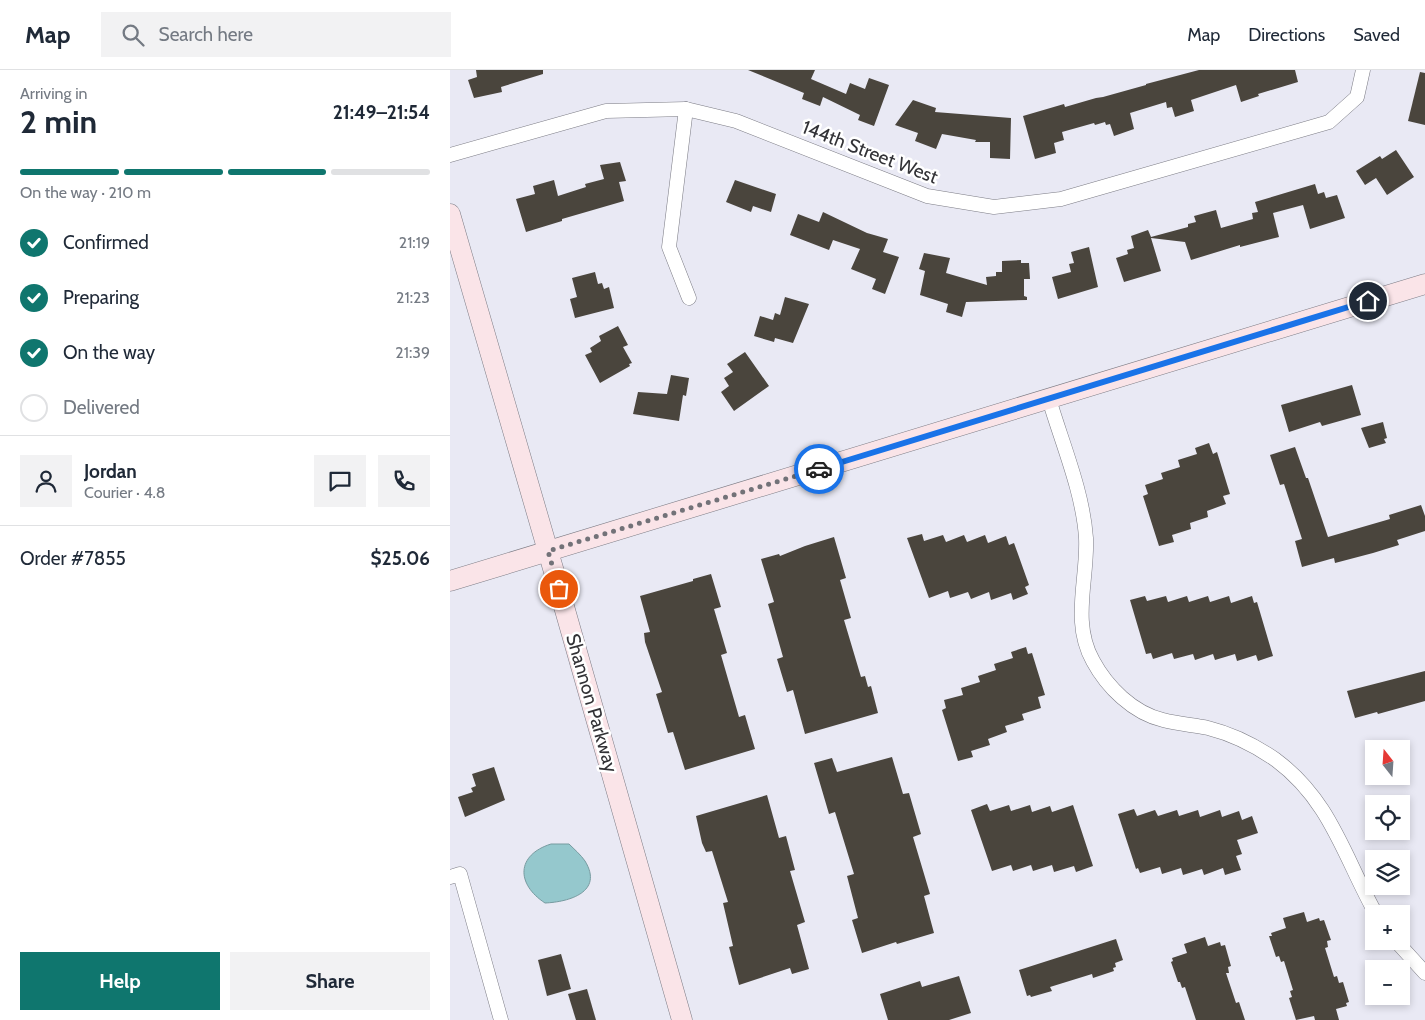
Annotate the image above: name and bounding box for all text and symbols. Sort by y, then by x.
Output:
search box [101,12,451,57]
text: Map [25,20,71,49]
icon: search [119,21,147,49]
text: Search here [159,23,253,46]
text: Map [1187,24,1220,46]
text: Directions [1248,24,1325,46]
text: Saved [1353,24,1400,46]
text: Arriving in [20,84,87,103]
text: 21:49–21:54 [333,101,430,124]
text: 2 min [20,102,97,141]
street label: 144th Street West [799,116,942,189]
text: On the way · 210 m [20,183,151,202]
icon: check [20,229,48,257]
text: Confirmed [63,231,149,254]
text: 21:19 [399,233,430,252]
pin [1347,280,1389,322]
icon: check [20,284,48,312]
text: Preparing [63,286,139,309]
icon: home [1354,287,1382,315]
text: 21:23 [396,288,430,307]
icon: check [20,339,48,367]
text: On the way [63,341,155,364]
text: 21:39 [395,343,430,362]
text: Delivered [63,396,140,419]
courier [794,444,844,494]
button: person [20,455,72,507]
button: chat [314,455,366,507]
button: phone [378,455,430,507]
icon: car [805,455,833,483]
text: Jordan [84,460,137,483]
text: Courier · 4.8 [84,483,166,502]
text: Order #7855 [20,547,126,570]
text: $25.06 [371,547,430,570]
pin [538,568,580,610]
icon: bag [545,575,573,603]
street label: Shannon Parkway [561,631,623,775]
north arrow [1365,740,1410,785]
map controls [1365,740,1410,1005]
button: locate [1365,795,1410,840]
button: layers [1365,850,1410,895]
button: + [1365,905,1410,950]
button: Help [20,952,220,1010]
button: Share [230,952,430,1010]
button: − [1365,960,1410,1005]

